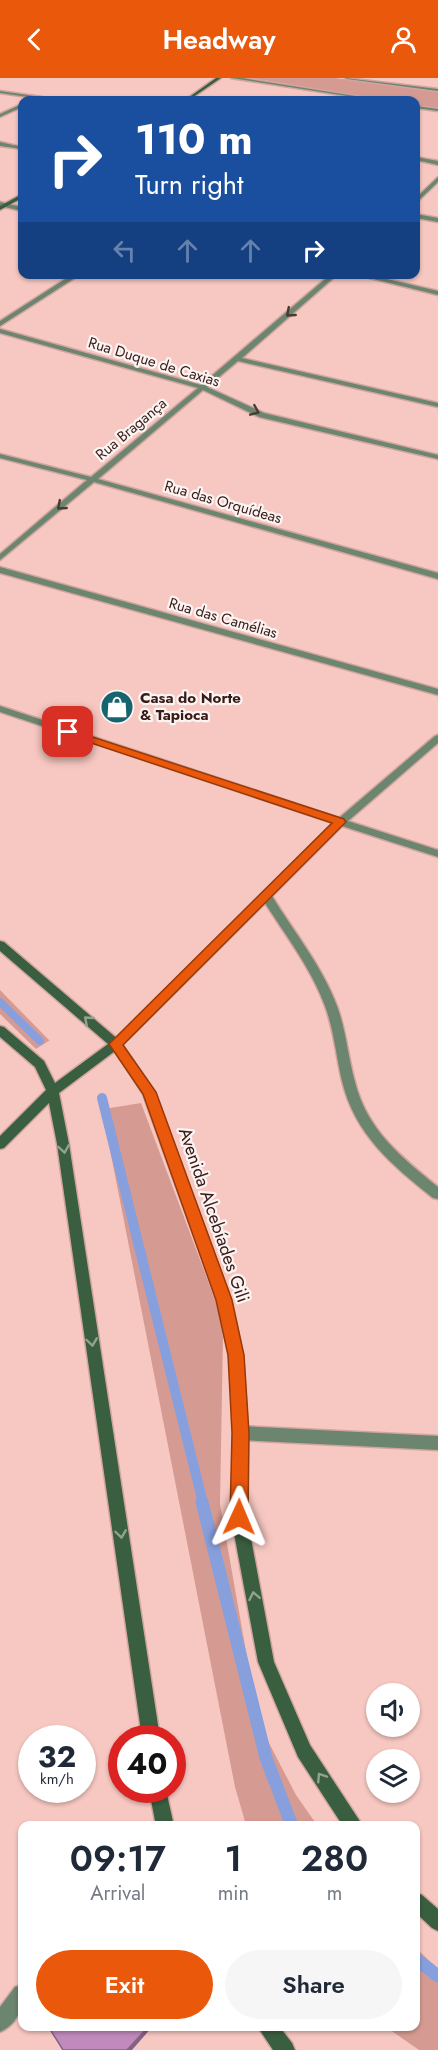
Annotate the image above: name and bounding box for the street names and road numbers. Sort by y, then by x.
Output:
street label: Rua Duque de Caxias [86,332,222,392]
street label: Rua Bragança [91,393,171,465]
street label: Rua das Orquídeas [162,475,284,529]
street label: Rua das Camélias [166,592,280,644]
street label: Avenida Alcebíades Gili [172,1124,256,1306]

